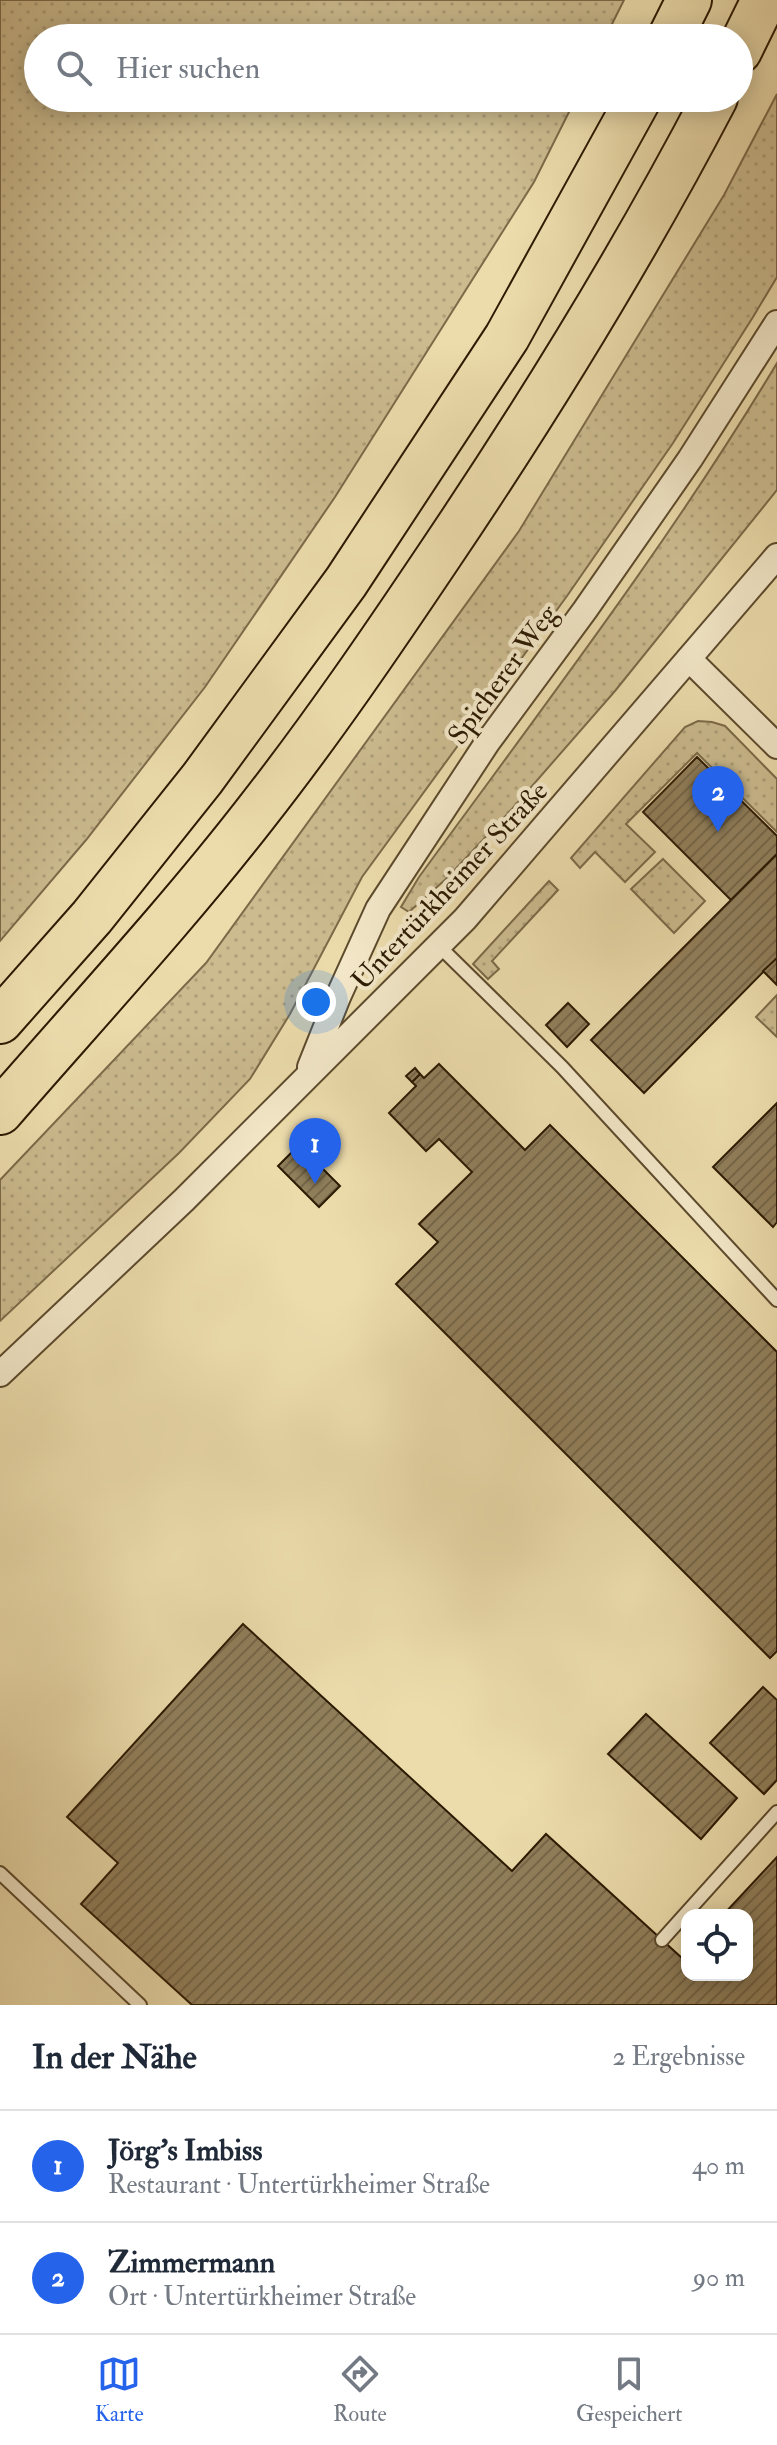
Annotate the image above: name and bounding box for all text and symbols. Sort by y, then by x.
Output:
search box [24,24,753,112]
icon: search [52,46,96,90]
text: Hier suchen [116,50,260,87]
street label: Spicherer Weg [441,597,566,752]
pin: 2 [692,766,744,832]
street label: Untertürkheimer Straße [344,774,556,998]
your location [296,982,336,1022]
pin: 1 [289,1118,341,1184]
map controls [681,1909,753,1981]
button: locate [681,1909,753,1981]
text: In der Nähe [32,2036,197,2079]
text: 2 Ergebnisse [613,2041,745,2073]
text: Jörg's Imbiss [108,2132,262,2169]
text: 1 [53,2150,63,2182]
text: 40 m [692,2150,745,2182]
text: Restaurant · Untertürkheimer Straße [108,2169,490,2201]
text: Zimmermann [108,2244,275,2281]
text: 2 [51,2262,65,2294]
text: 90 m [693,2262,745,2294]
text: Ort · Untertürkheimer Straße [108,2281,416,2313]
tab: Karte [95,2352,144,2428]
tab: Route [333,2352,387,2428]
tab: Gespeichert [576,2352,682,2428]

